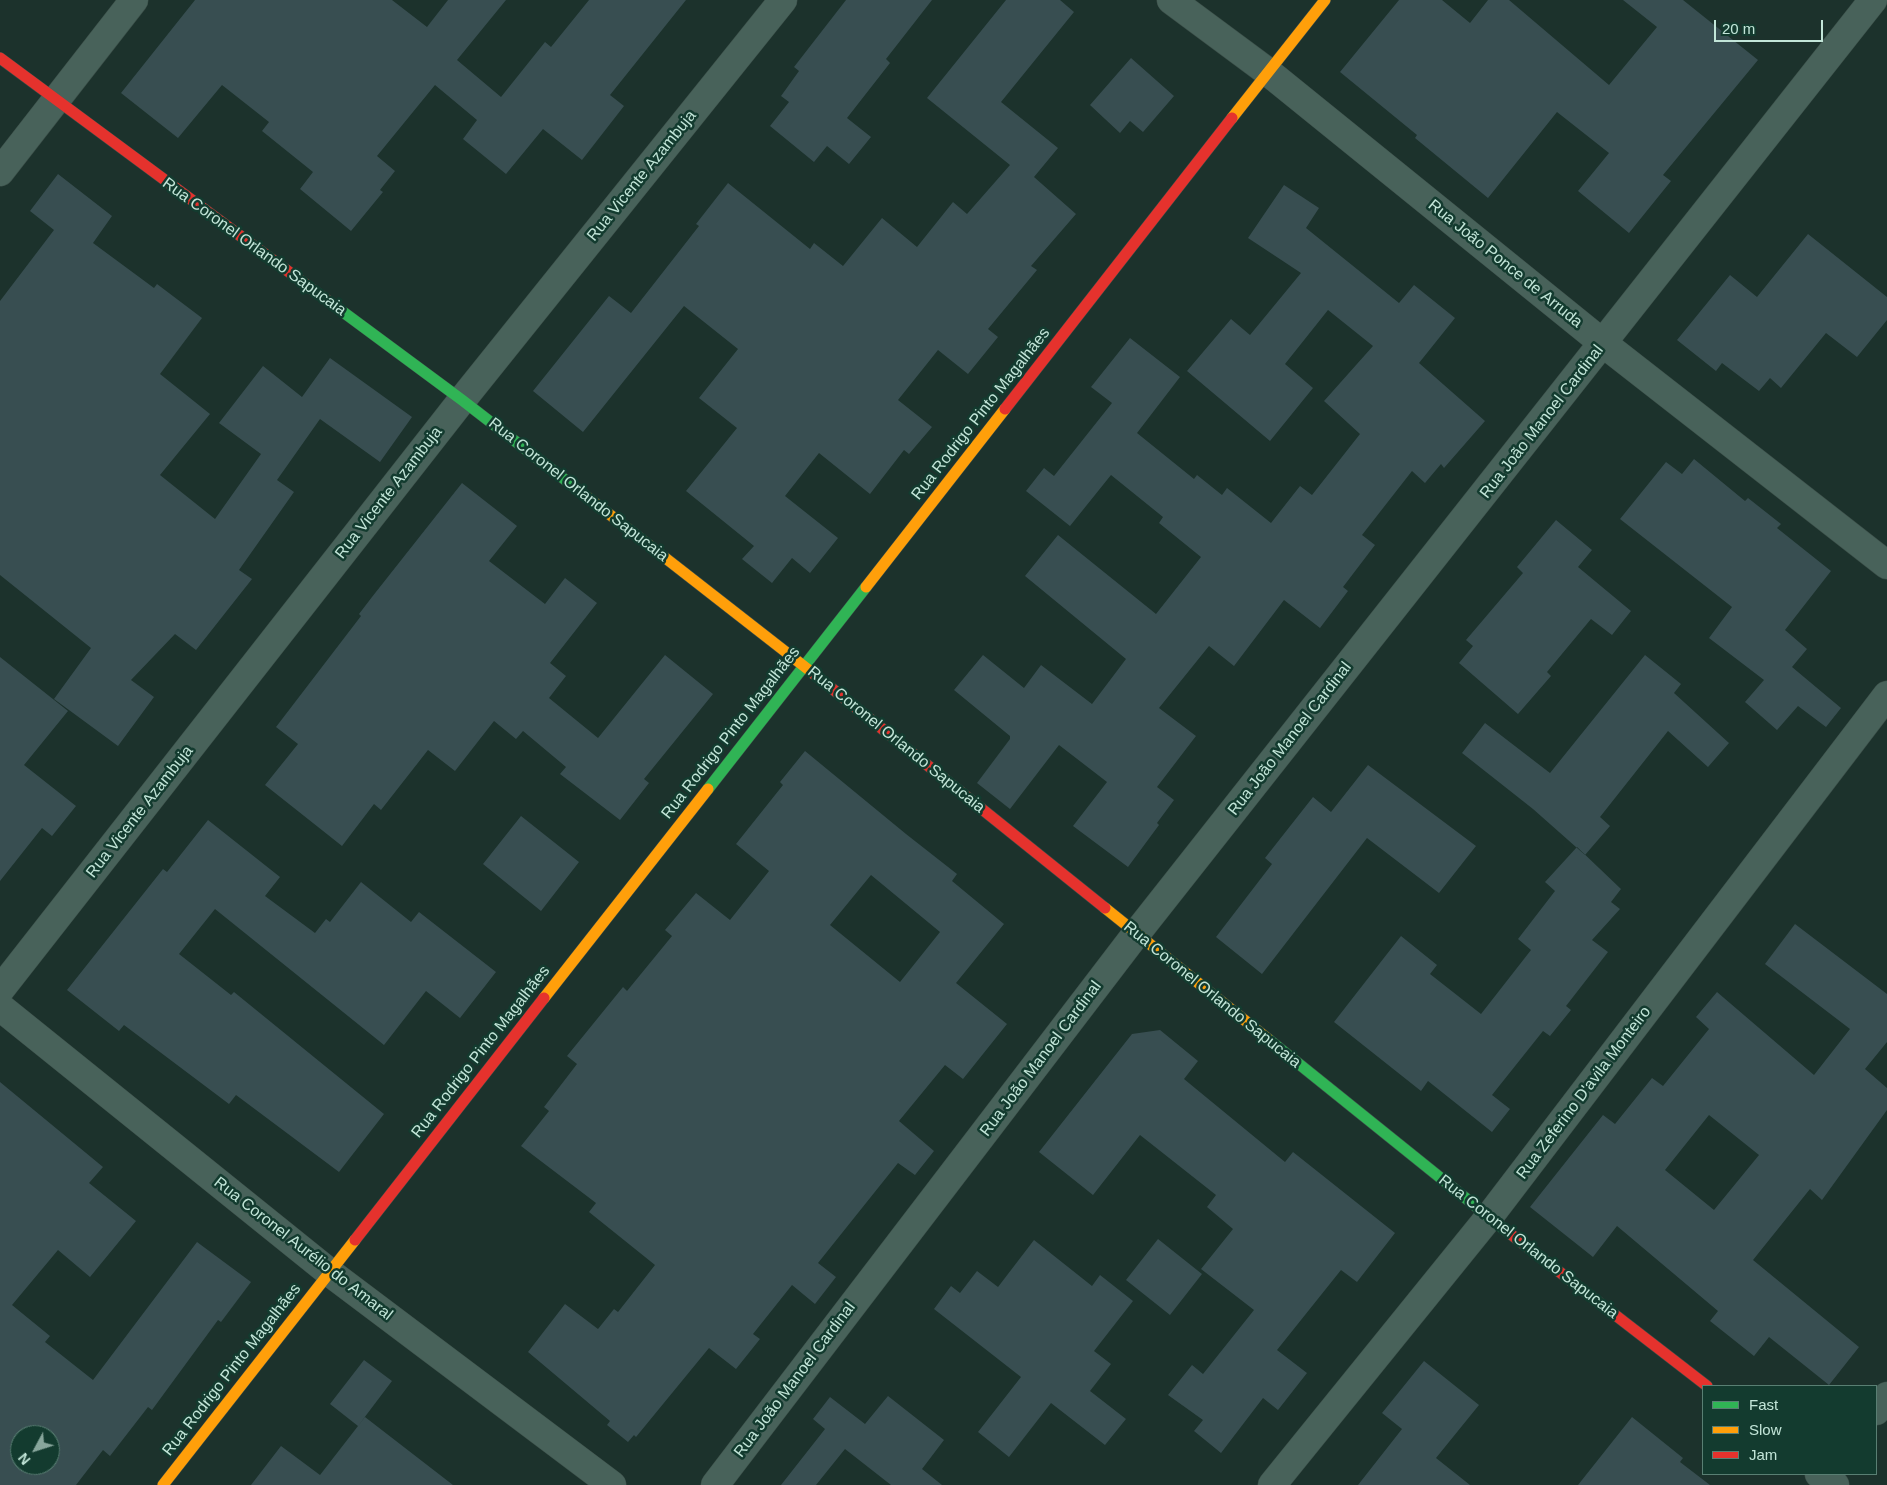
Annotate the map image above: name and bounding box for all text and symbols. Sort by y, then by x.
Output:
scale bar [1717,10,1826,42]
text: 20 m [1722,20,1755,37]
street label: Rua Vicente Azambuja [583,107,701,245]
street label: Rua Coronel Orlando Sapucaia [158,174,350,320]
street label: Rua João Ponce de Arruda [1424,196,1586,332]
street label: Rua Rodrigo Pinto Magalhães [908,324,1054,504]
street label: Rua João Manoel Cardinal [1476,341,1608,503]
street label: Rua Coronel Orlando Sapucaia [484,414,672,566]
street label: Rua Vicente Azambuja [331,423,447,563]
street label: Rua Rodrigo Pinto Magalhães [658,643,804,823]
street label: Rua João Manoel Cardinal [1224,658,1356,820]
street label: Rua Coronel Orlando Sapucaia [804,663,988,817]
street label: Rua Vicente Azambuja [82,742,198,882]
street label: Rua Coronel Orlando Sapucaia [1120,918,1304,1072]
street label: Rua Rodrigo Pinto Magalhães [408,962,554,1142]
street label: Rua João Manoel Cardinal [976,978,1106,1140]
street label: Rua Zeferino D'avila Monteiro [1513,1003,1655,1183]
street label: Rua Coronel Orlando Sapucaia [1434,1171,1622,1323]
street label: Rua Coronel Aurélio do Amaral [210,1173,396,1325]
street label: Rua Rodrigo Pinto Magalhães [159,1280,305,1460]
street label: Rua João Manoel Cardinal [730,1299,860,1461]
legend [1702,1385,1877,1475]
text: Fast [1749,1396,1778,1413]
text: Slow [1749,1421,1782,1438]
north arrow [10,1425,60,1475]
text: Jam [1749,1446,1777,1463]
text: N [15,1450,34,1468]

